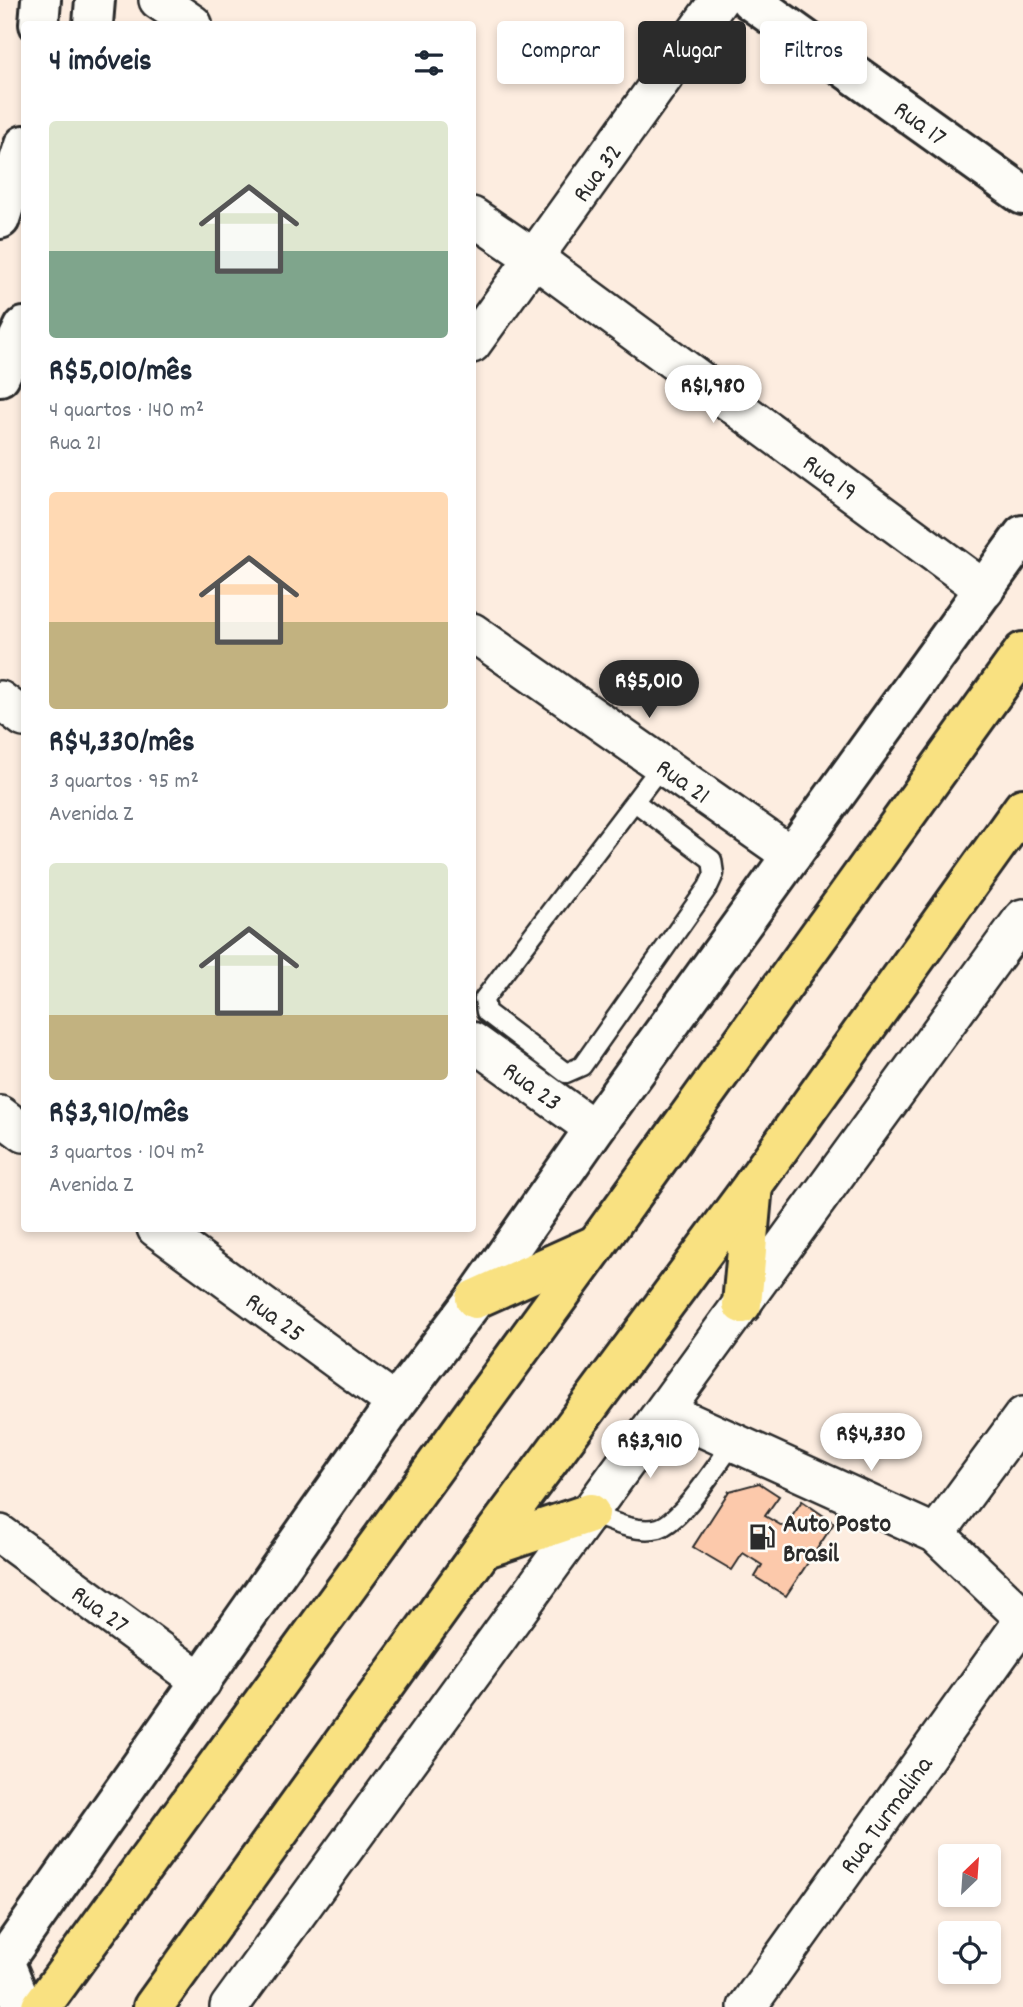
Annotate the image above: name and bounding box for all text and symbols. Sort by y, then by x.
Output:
chip: Comprar [497,21,624,84]
chip: Alugar [638,21,746,84]
chip: Filtros [760,21,867,84]
text: 4 imóveis [49,42,152,85]
icon: filters [410,44,448,82]
street label: Rua 17 [885,93,953,157]
street label: Rua 32 [565,137,633,211]
icon: home [186,166,312,292]
text: R$5,010/mês [49,352,192,395]
pin: R$1,980 [648,366,778,425]
text: R$1,980 [681,371,745,404]
text: 4 quartos · 140 m² [49,395,204,428]
text: Rua 21 [49,428,101,461]
street label: Rua 19 [794,446,864,511]
icon: home [186,537,312,663]
pin: R$5,010 [584,660,714,720]
text: R$5,010 [615,666,683,699]
text: R$4,330/mês [49,723,195,766]
street label: Rua 21 [647,751,717,815]
text: 3 quartos · 95 m² [49,766,199,799]
text: Avenida Z [49,799,133,832]
icon: home [186,908,312,1034]
street label: Rua 23 [494,1054,568,1122]
text: R$3,910/mês [49,1094,189,1137]
text: 3 quartos · 104 m² [49,1137,205,1170]
text: Avenida Z [49,1170,133,1203]
street label: Rua 25 [237,1285,311,1353]
pin: R$4,330 [806,1414,936,1473]
text: R$4,330 [836,1419,906,1452]
pin: R$3,910 [585,1420,715,1480]
text: R$3,910 [617,1426,683,1459]
place label: Auto Posto Brasil [783,1507,891,1574]
fuel station icon: Auto Posto Brasil [747,1522,777,1552]
street label: Rua 27 [62,1577,135,1644]
street label: Rua Turmalina [832,1749,944,1883]
north arrow [938,1844,1001,1908]
map controls [938,1844,1001,1984]
button: locate [938,1921,1001,1984]

